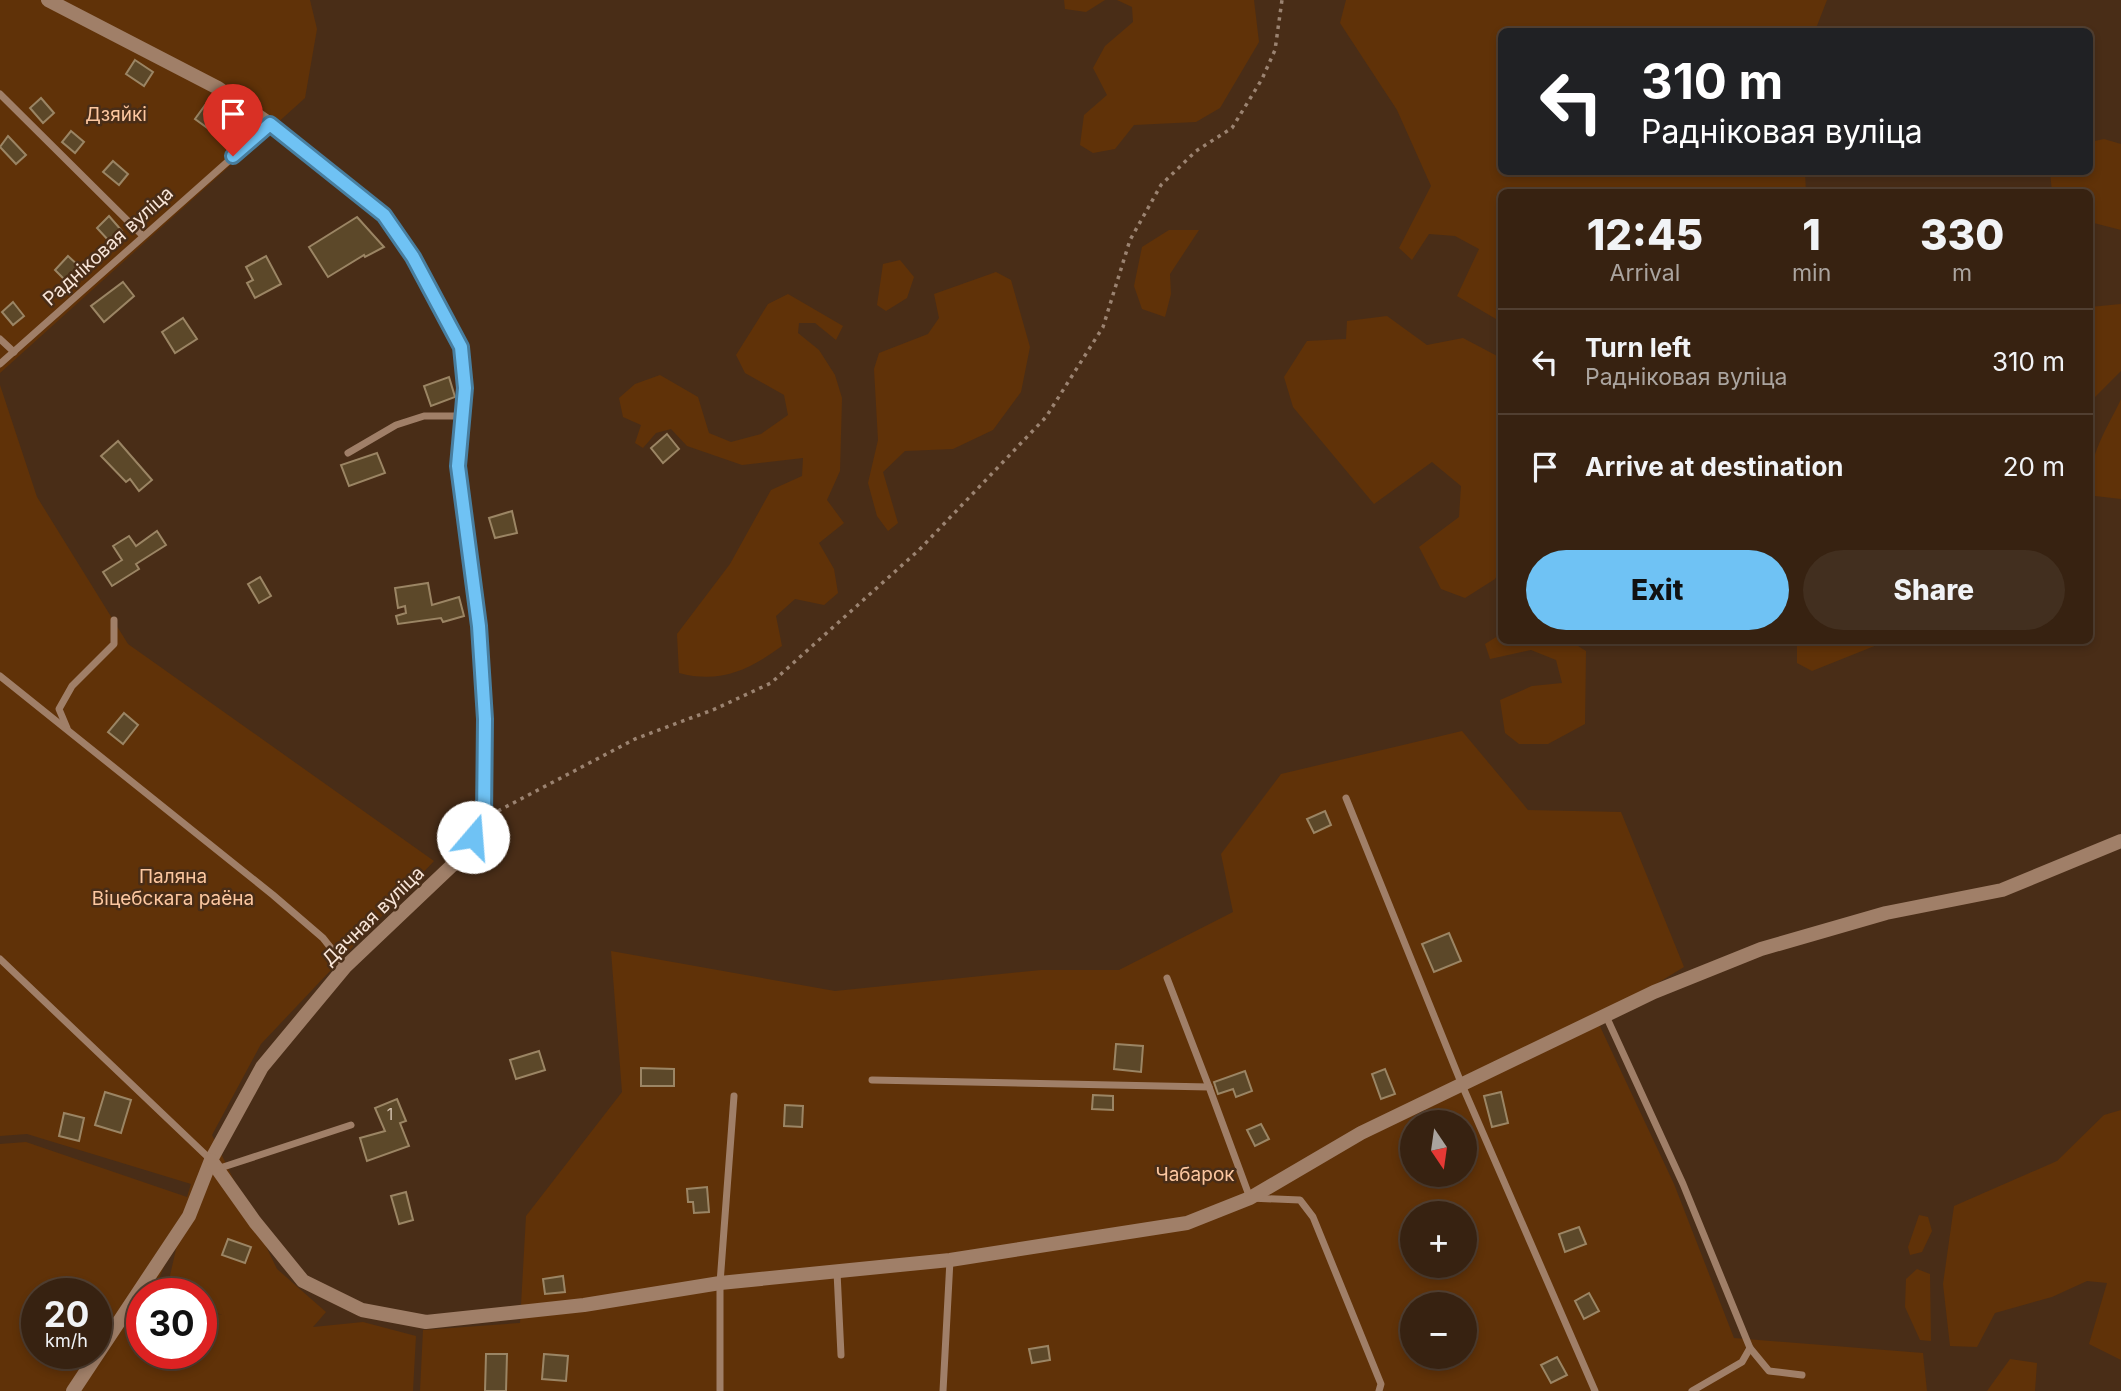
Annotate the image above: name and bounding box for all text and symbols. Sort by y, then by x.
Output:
text: 310 m [1641,52,1783,111]
icon: left [1526,56,1617,147]
pin [203,84,263,156]
icon: arrive [214,95,252,133]
park label: Дзяйкі [85,103,147,126]
text: Радніковая вуліца [1641,112,1923,151]
street label: Радніковая вуліца [38,182,178,310]
text: 12:45 [1587,209,1703,260]
text: 1 [1802,209,1821,260]
text: 330 [1920,209,2004,260]
text: Arrival [1610,259,1680,287]
text: min [1792,259,1831,287]
text: m [1952,259,1972,287]
text: Turn left [1585,332,1691,363]
icon: left [1526,343,1564,381]
text: 310 m [1992,346,2065,377]
text: Радніковая вуліца [1585,363,1787,391]
icon: arrive [1526,448,1564,486]
text: Arrive at destination [1585,451,1844,482]
text: 20 m [2003,451,2065,482]
button: Exit [1526,550,1789,630]
button: Share [1803,550,2065,630]
position arrow [436,800,510,874]
street label: Дачная вуліца [317,862,429,970]
park label: Паляна Віцебскага раёна [92,865,254,910]
house number: 1 [387,1104,393,1124]
north arrow [1400,1110,1477,1186]
map controls [1400,1110,1477,1369]
park label: Чабарок [1155,1163,1235,1186]
button: + [1400,1201,1477,1278]
speed limit sign: 30 [126,1278,217,1369]
button: − [1400,1292,1477,1369]
text: 20 [44,1293,89,1335]
text: km/h [45,1330,88,1351]

